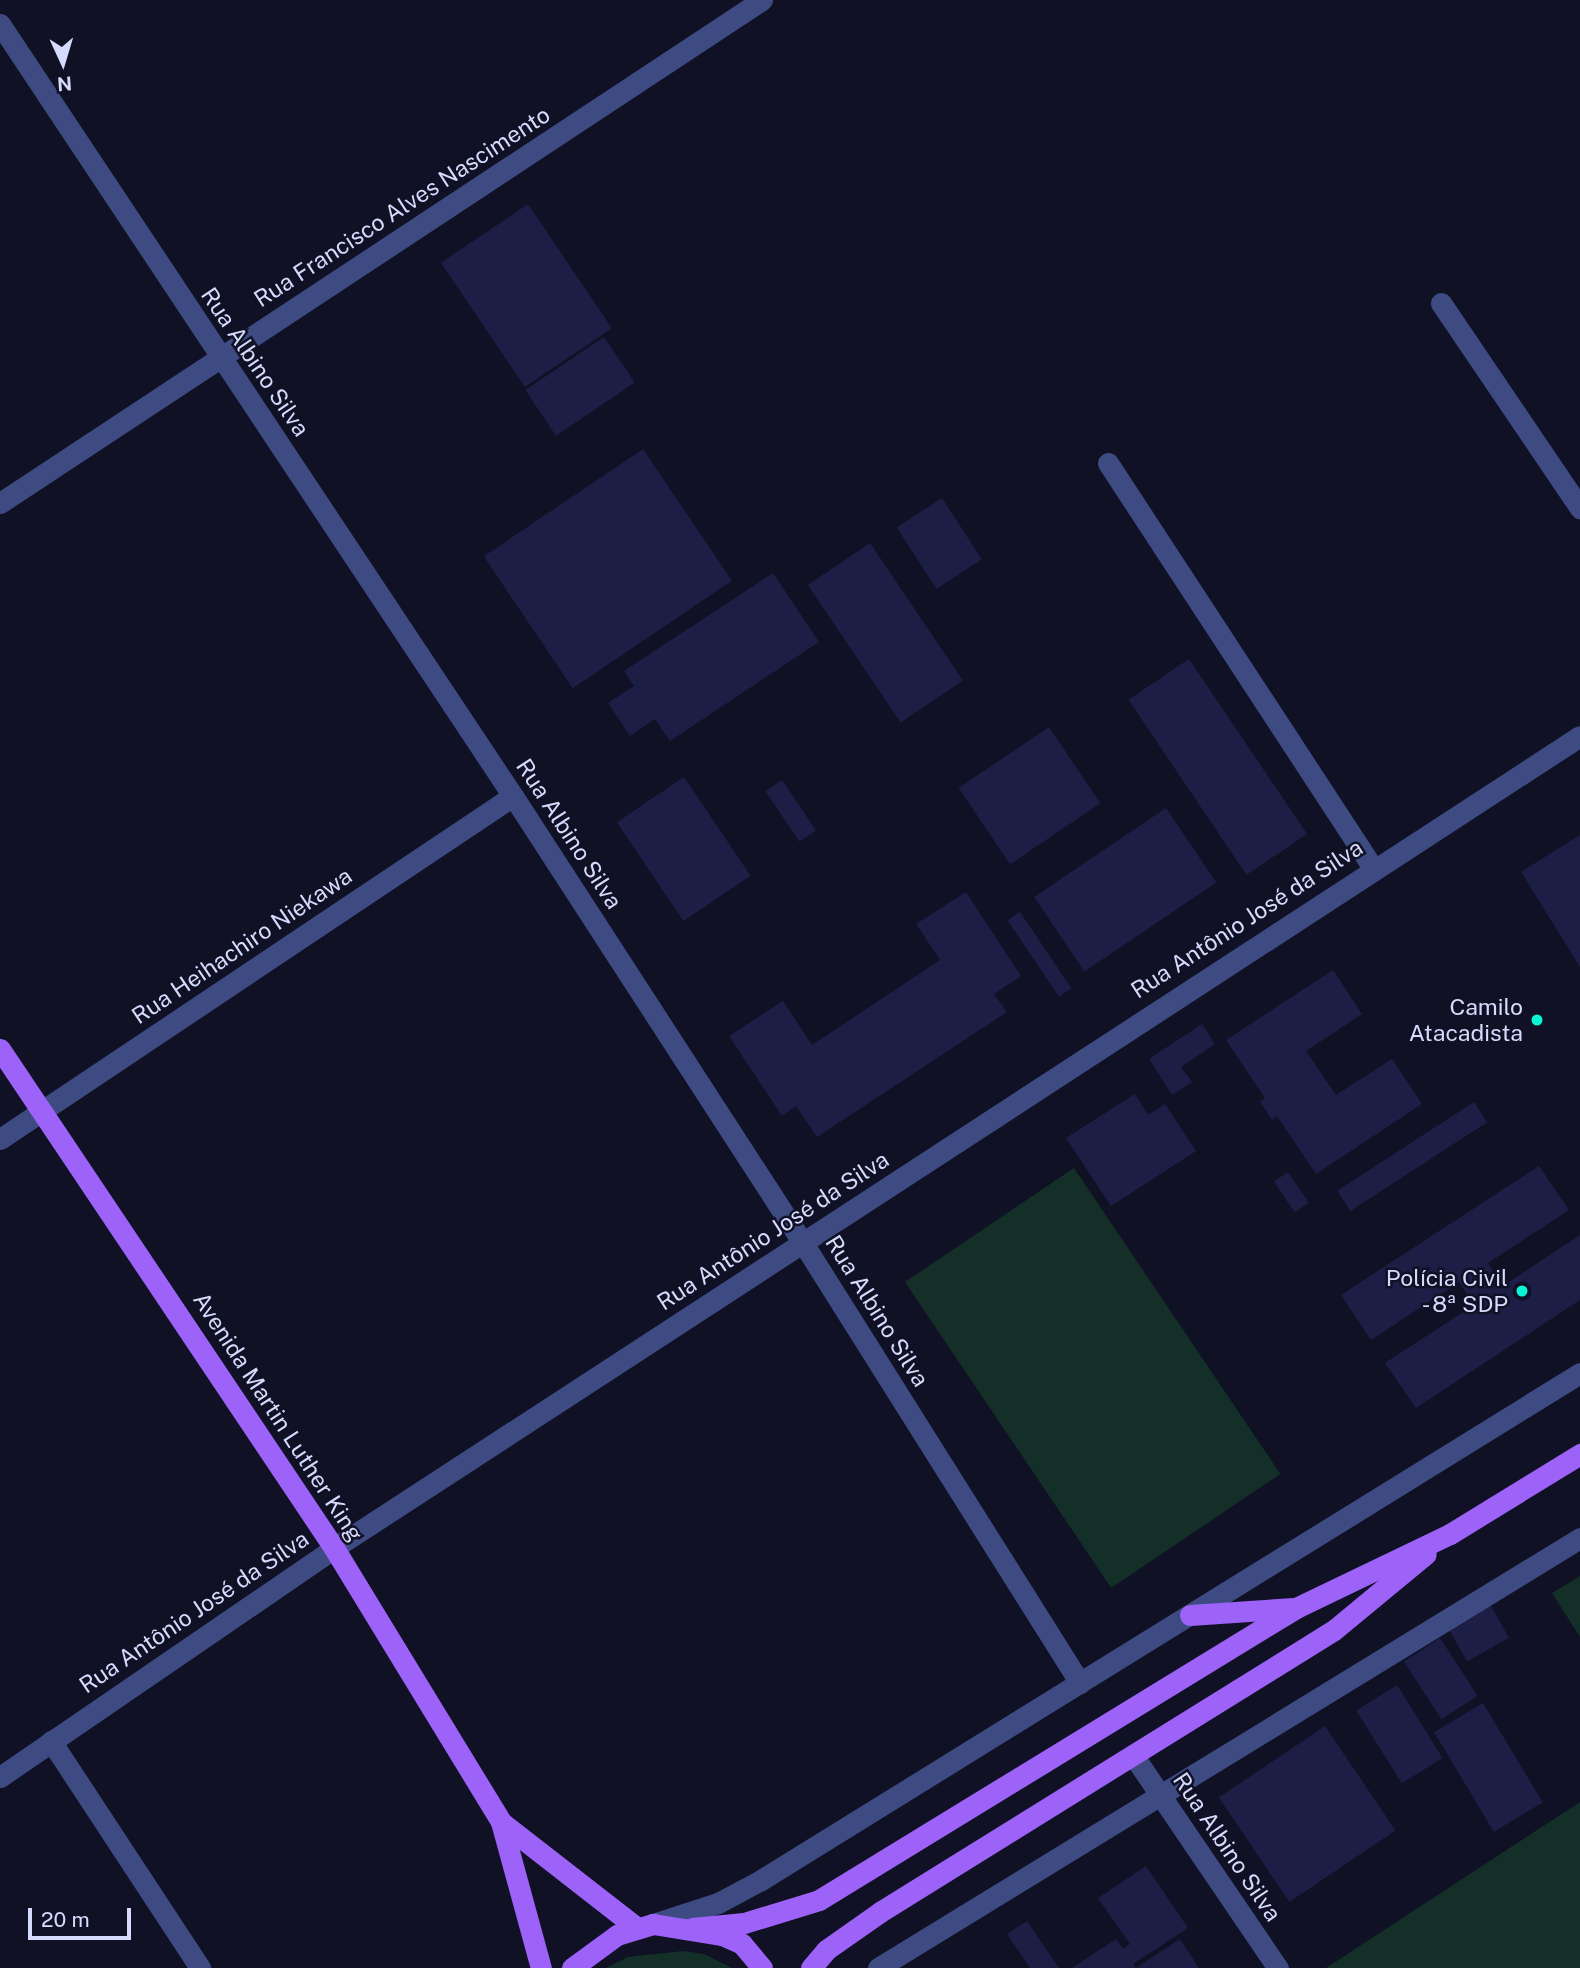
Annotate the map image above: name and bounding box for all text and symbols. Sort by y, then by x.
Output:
north arrow [28,28,98,98]
text: N [56,72,73,95]
street label: Rua Francisco Alves Nascimento [249,101,555,313]
street label: Rua Albino Silva [195,282,315,442]
street label: Rua Albino Silva [510,754,628,914]
street label: Rua Antônio José da Silva [1126,834,1368,1004]
street label: Rua Heihachiro Niekawa [127,862,357,1030]
place label: Camilo Atacadista [1409,993,1523,1047]
marker: Camilo Atacadista [1529,1012,1545,1028]
street label: Rua Antônio José da Silva [652,1146,894,1316]
street label: Rua Albino Silva [819,1230,935,1392]
place label: Polícia Civil - 8ª SDP [1386,1264,1508,1318]
marker: Polícia Civil - 8ª SDP [1514,1283,1530,1299]
street label: Avenida Martin Luther King [187,1287,369,1547]
street label: Rua Antônio José da Silva [74,1525,314,1699]
street label: Rua Albino Silva [1167,1767,1287,1927]
scale bar [32,1895,135,1939]
text: 20 m [41,1907,90,1932]

